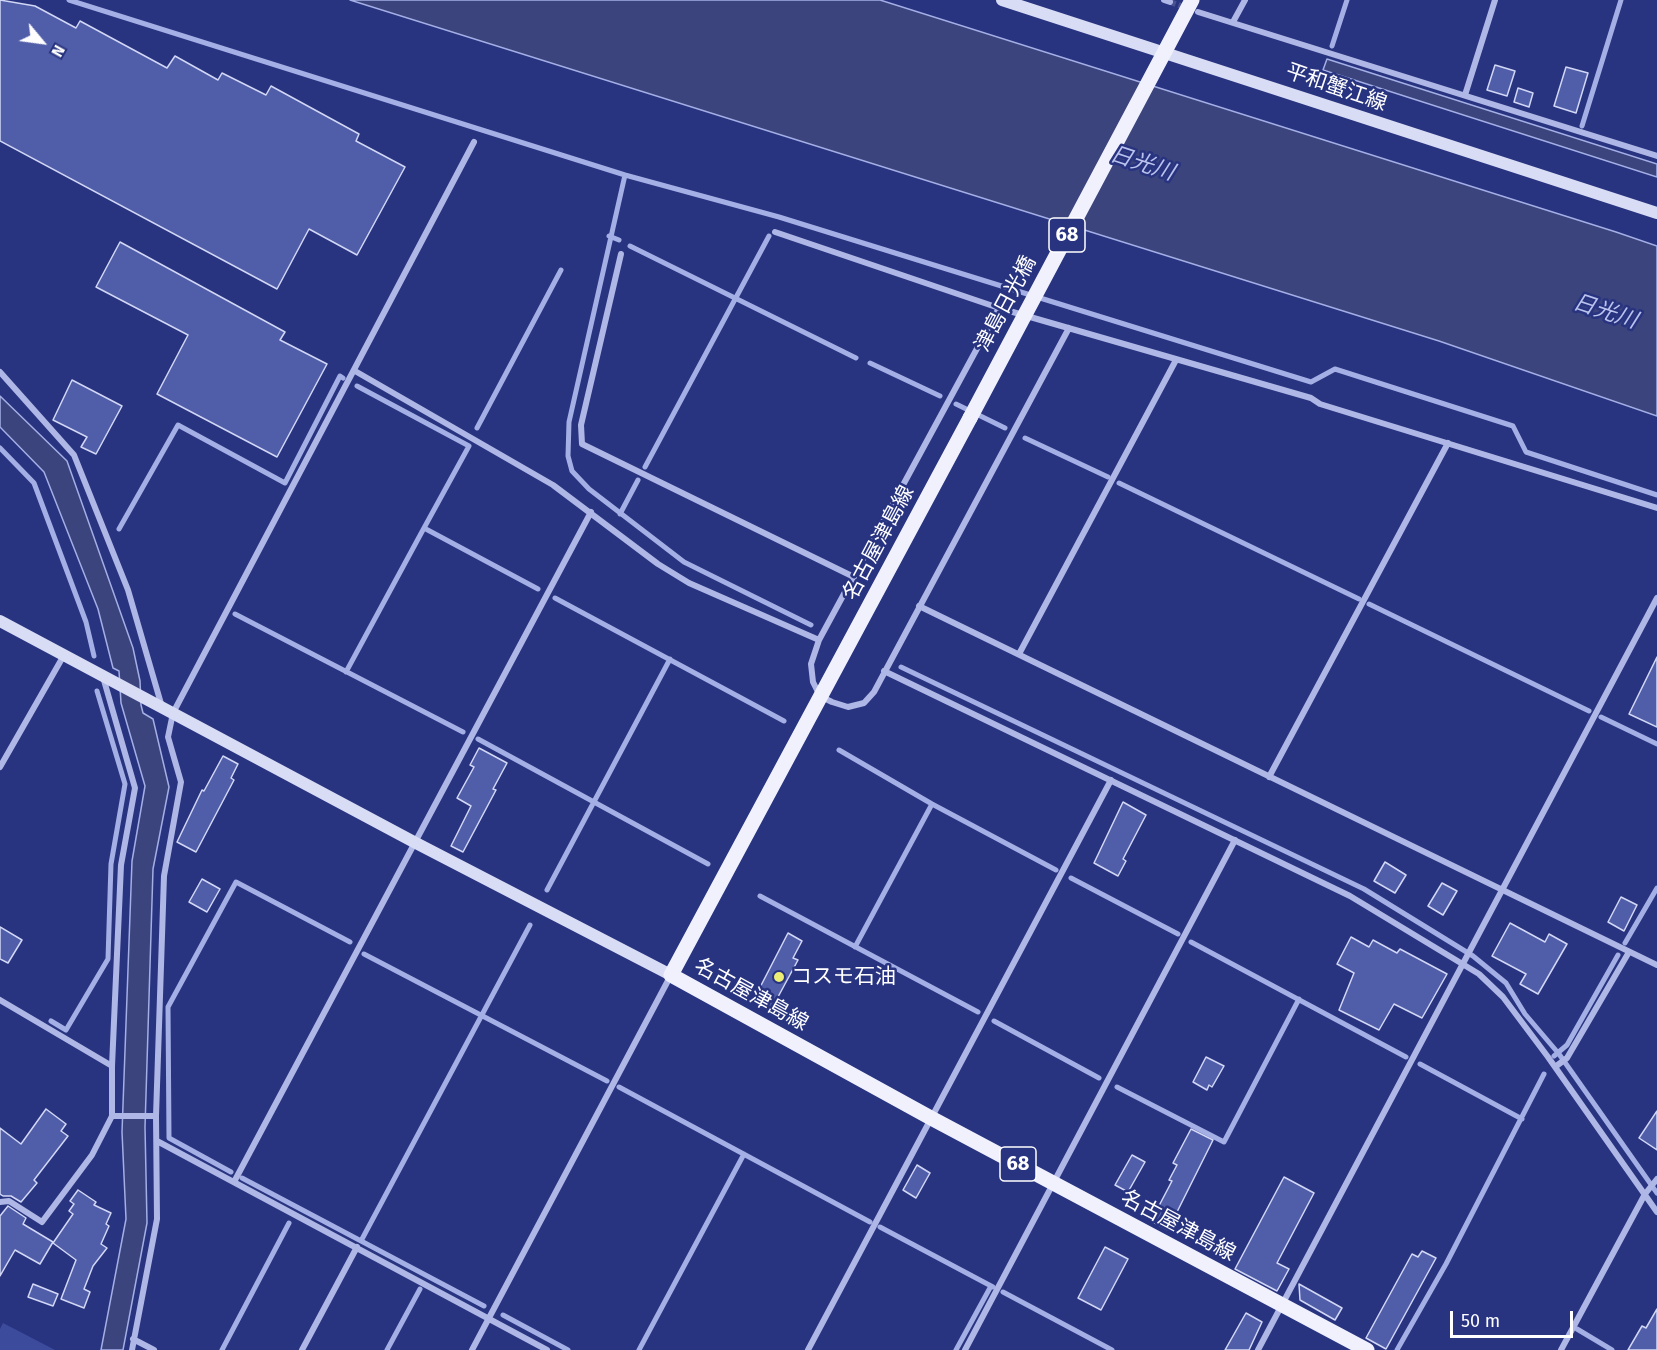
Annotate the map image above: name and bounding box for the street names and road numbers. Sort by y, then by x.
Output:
street label: 平和蟹江線 [1282,59,1390,117]
road number: 68 [1049,218,1085,252]
street label: 津島日光橋 [970,252,1042,356]
street label: 名古屋津島線 [838,481,920,605]
street label: 名古屋津島線 [690,953,812,1037]
road number: 68 [1000,1147,1036,1181]
street label: 名古屋津島線 [1116,1185,1240,1267]

